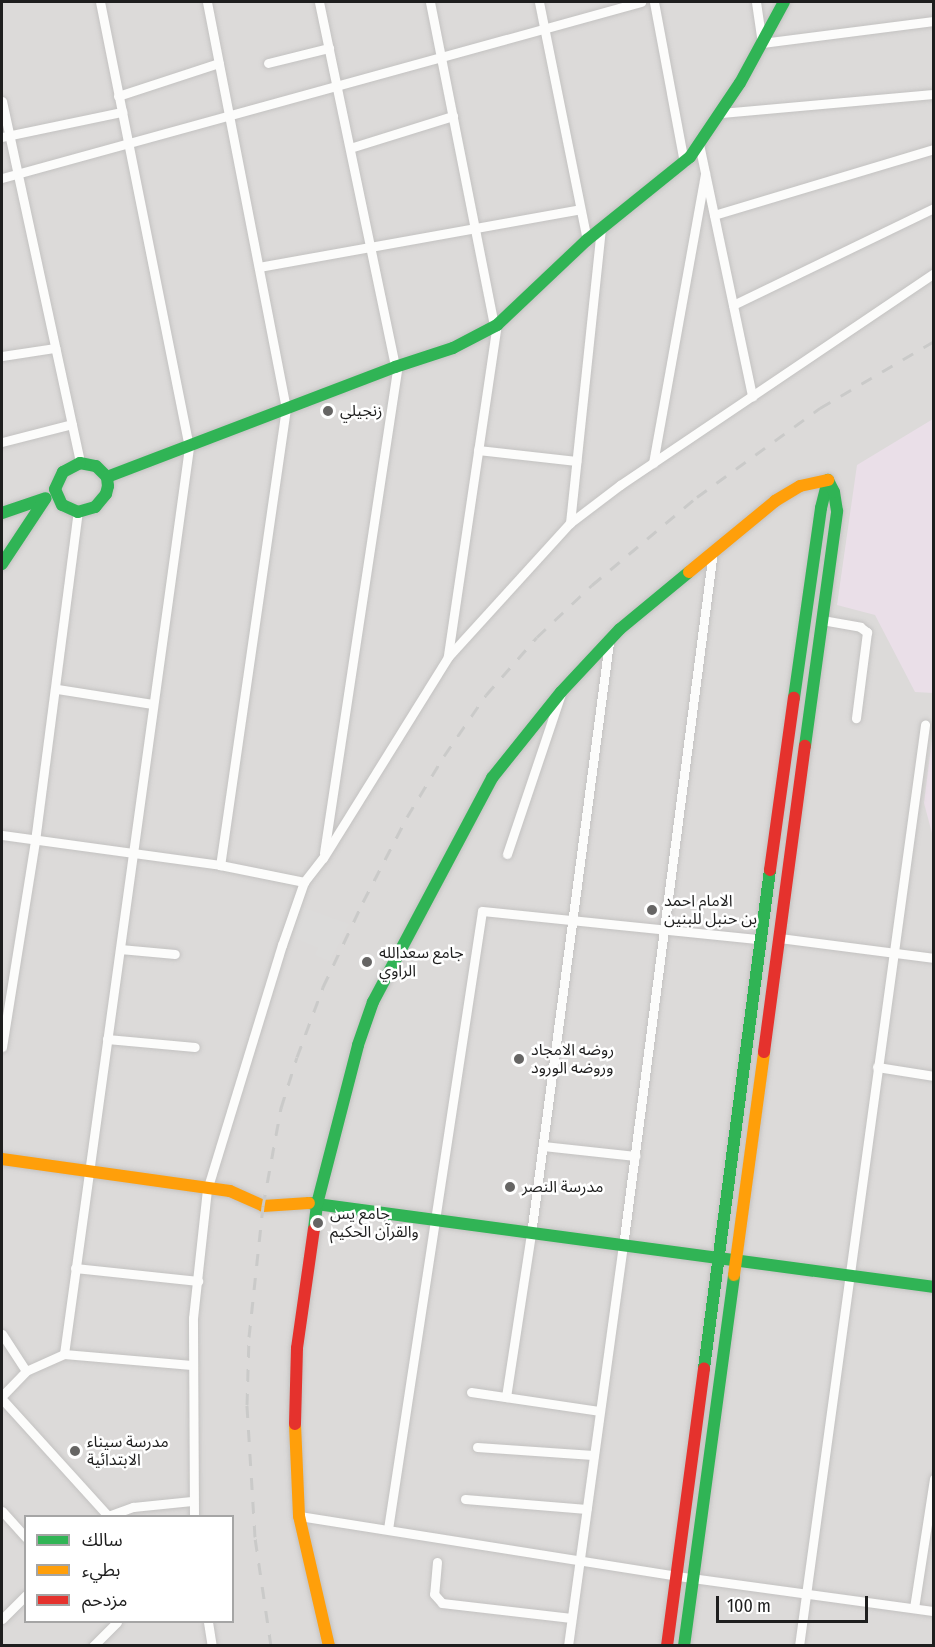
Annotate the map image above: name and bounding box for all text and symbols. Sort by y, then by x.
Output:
place label: زنجيلي [340,401,382,421]
marker: زنجيلي [321,404,335,418]
place label: الامام احمد بن حنبل للبنين [664,891,757,929]
marker: الامام احمد بن حنبل للبنين [645,903,659,917]
place label: جامع سعدالله الراوي [379,943,464,981]
marker: جامع سعدالله الراوي [360,955,374,969]
place label: روضه الامجاد وروضه الورود [531,1040,614,1078]
marker: روضه الامجاد وروضه الورود [512,1052,526,1066]
place label: مدرسة النصر [522,1177,603,1197]
marker: مدرسة النصر [503,1180,517,1194]
place label: جامع يس والقرآن الحكيم [330,1204,419,1242]
marker: جامع يس والقرآن الحكيم [311,1216,325,1230]
place label: مدرسة سيناء الابتدائية [87,1432,169,1470]
marker: مدرسة سيناء الابتدائية [68,1444,82,1458]
legend [24,1515,234,1623]
text: سالك [82,1529,123,1551]
text: بطيء [82,1559,120,1581]
scale bar [719,1584,870,1622]
text: مزدحم [82,1589,127,1611]
text: 100 m [727,1595,771,1617]

